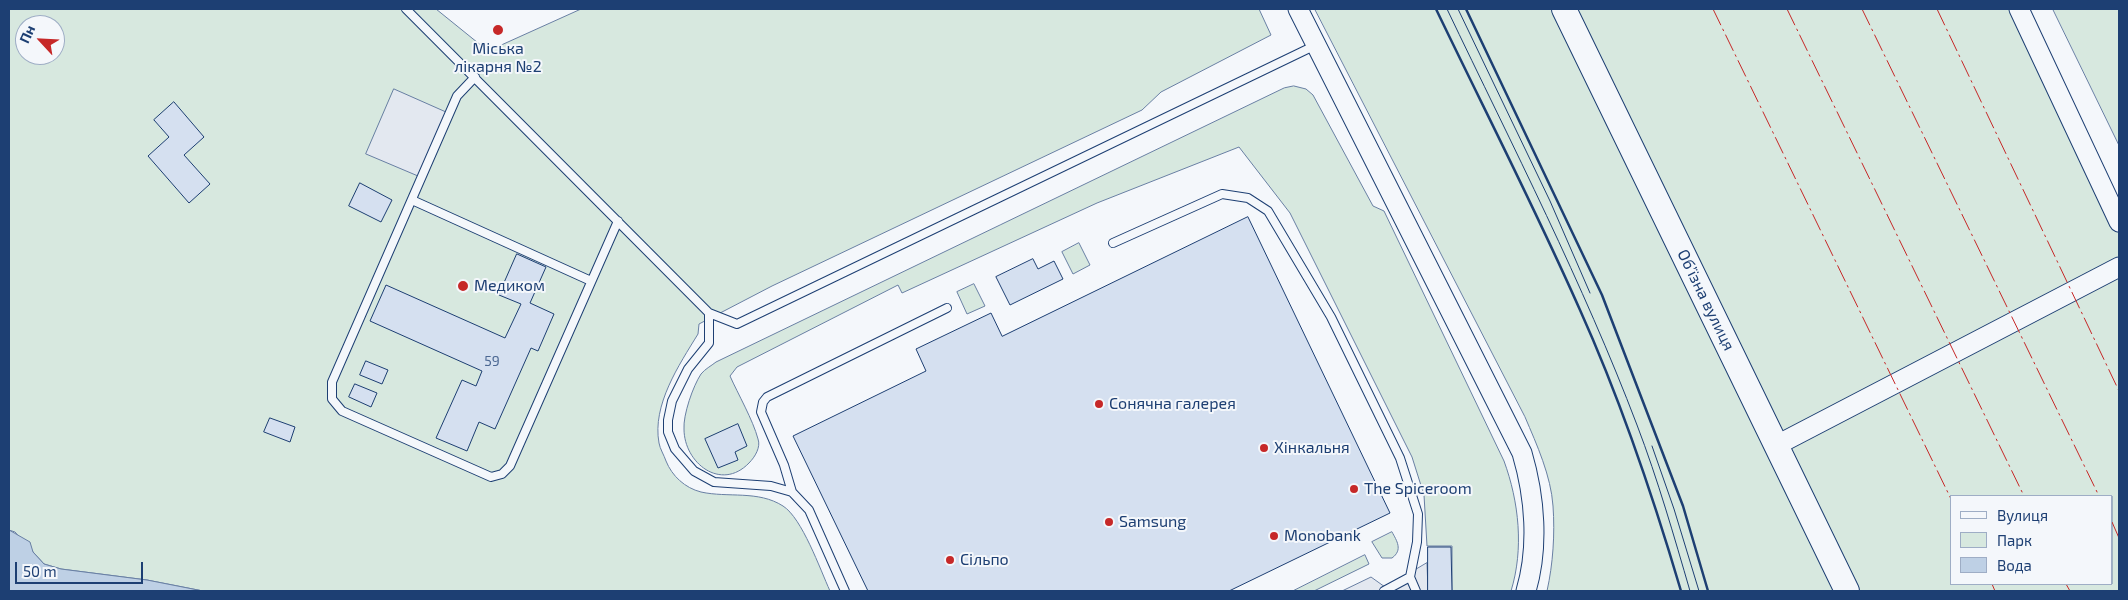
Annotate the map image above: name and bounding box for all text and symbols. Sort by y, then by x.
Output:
north arrow [15,15,65,65]
text: Пн [15,22,38,46]
marker: Міська лікарня №2 [491,23,505,37]
place label: Міська лікарня №2 [454,39,542,77]
street label: Обʼїзна вулиця [1673,246,1739,354]
place label: Медиком [474,276,545,296]
marker: Медиком [456,279,470,293]
house number: 59 [484,353,500,369]
place label: Сонячна галерея [1109,394,1236,414]
marker: Сонячна галерея [1093,398,1105,410]
place label: Хінкальня [1274,438,1350,458]
marker: Хінкальня [1258,442,1270,454]
place label: The Spiceroom [1364,479,1472,499]
marker: The Spiceroom [1348,483,1360,495]
legend [1950,495,2113,585]
text: Вулиця [1997,506,2048,524]
place label: Samsung [1119,512,1186,532]
marker: Samsung [1103,516,1115,528]
place label: Monobank [1284,526,1361,546]
marker: Monobank [1268,530,1280,542]
text: Парк [1997,531,2032,549]
place label: Сільпо [960,550,1009,570]
scale bar [18,552,145,584]
marker: Сільпо [944,554,956,566]
text: Вода [1997,556,2032,574]
text: 50 m [23,562,57,580]

